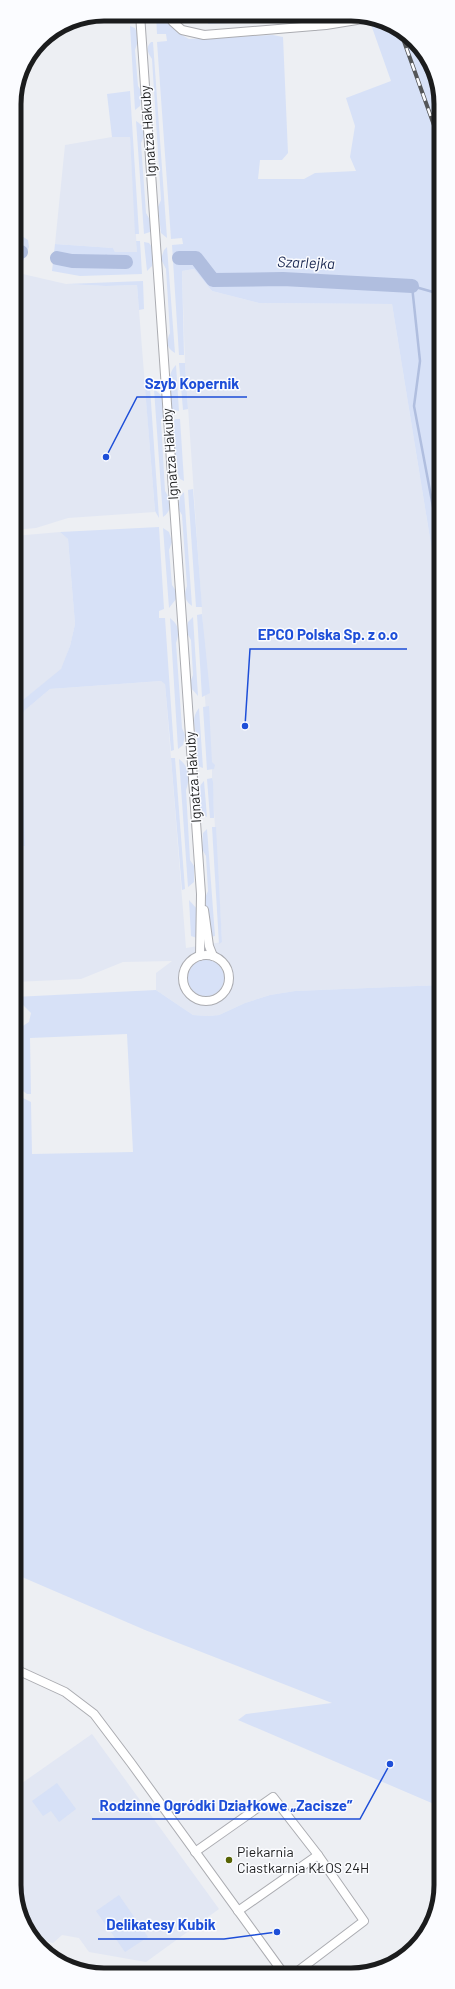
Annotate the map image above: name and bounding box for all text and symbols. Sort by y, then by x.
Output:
street label: Ignatza Hakuby [136,84,159,177]
water label: Szarlejka [277,252,335,272]
callout: Szyb Kopernik [137,370,247,397]
text: Szyb Kopernik [145,374,239,392]
street label: Ignatza Hakuby [158,407,181,500]
callout: EPCO Polska Sp. z o.o [250,622,407,649]
text: EPCO Polska Sp. z o.o [258,625,398,643]
street label: Ignatza Hakuby [181,730,204,823]
callout: Rodzinne Ogródki Działkowe „Zacisze” [92,1792,360,1819]
text: Rodzinne Ogródki Działkowe „Zacisze” [100,1796,353,1814]
place label: Piekarnia Ciastkarnia KŁOS 24H [237,1843,369,1876]
marker: Piekarnia Ciastkarnia KŁOS 24H [224,1855,234,1865]
callout: Delikatesy Kubik [98,1912,224,1939]
text: Delikatesy Kubik [106,1915,216,1933]

